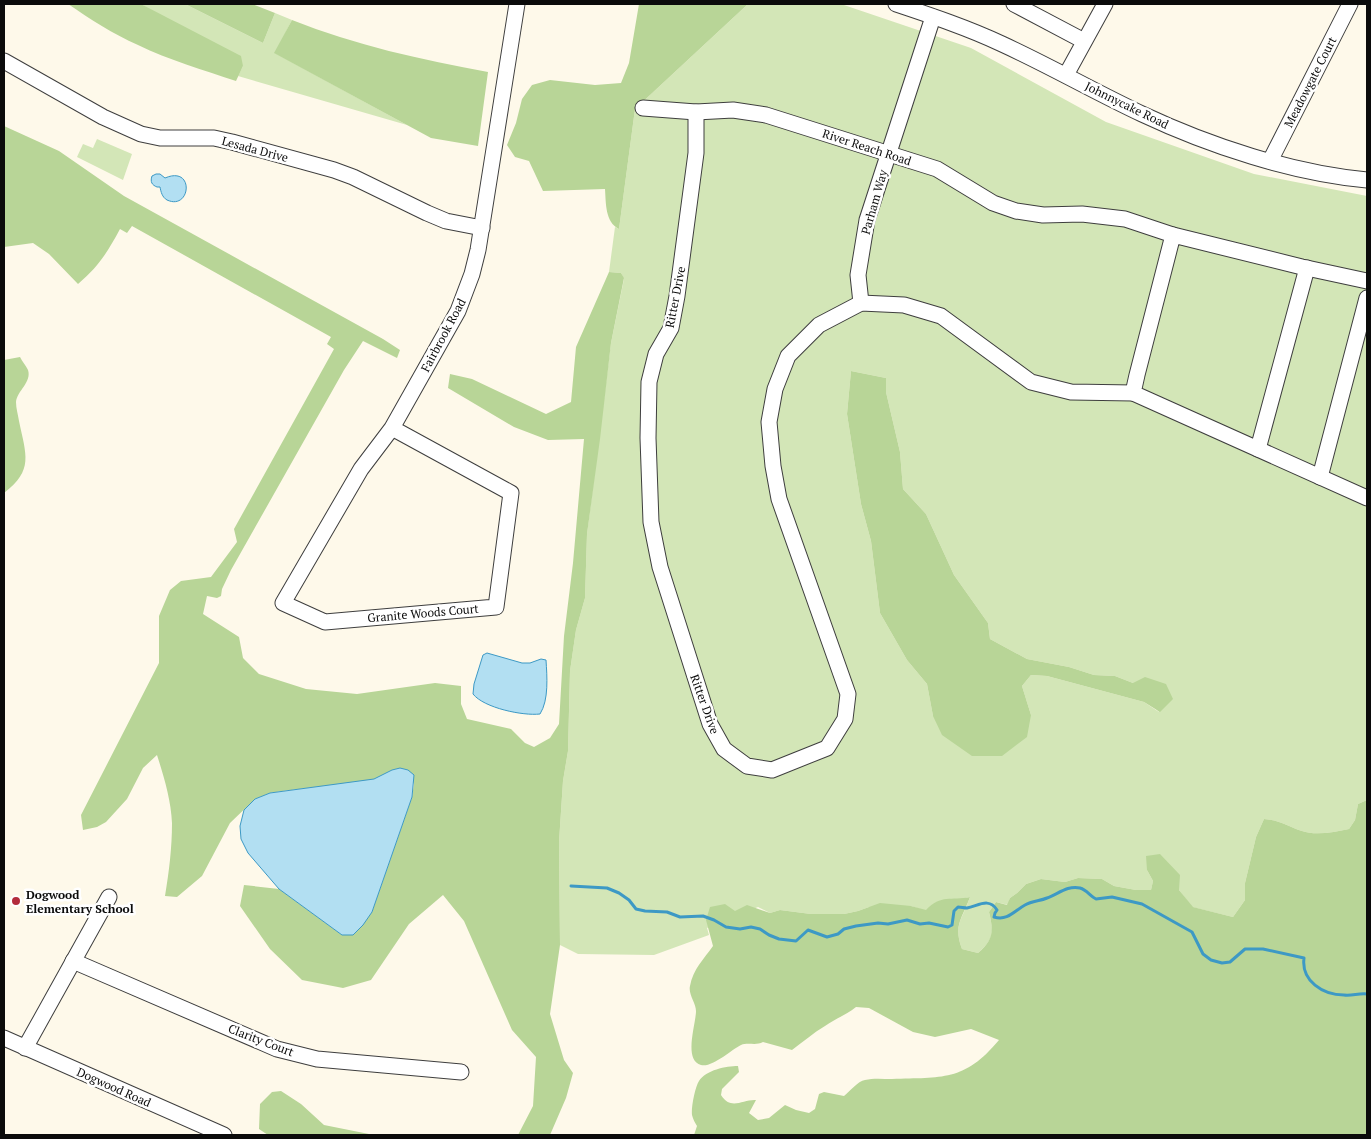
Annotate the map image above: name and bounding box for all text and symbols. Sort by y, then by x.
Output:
street label: Meadowgate Court [1281,34,1340,130]
street label: Johnnycake Road [1083,78,1172,132]
street label: River Reach Road [821,126,914,169]
street label: Lesada Drive [220,133,290,165]
street label: Parham Way [858,167,891,236]
street label: Ritter Drive [662,265,688,329]
street label: Fairbrook Road [417,295,469,374]
street label: Granite Woods Court [367,601,480,625]
street label: Ritter Drive [687,672,723,736]
place label: Dogwood Elementary School [26,887,134,916]
marker: Dogwood Elementary School [10,895,22,907]
street label: Clarity Court [226,1021,296,1060]
street label: Dogwood Road [75,1064,154,1110]

